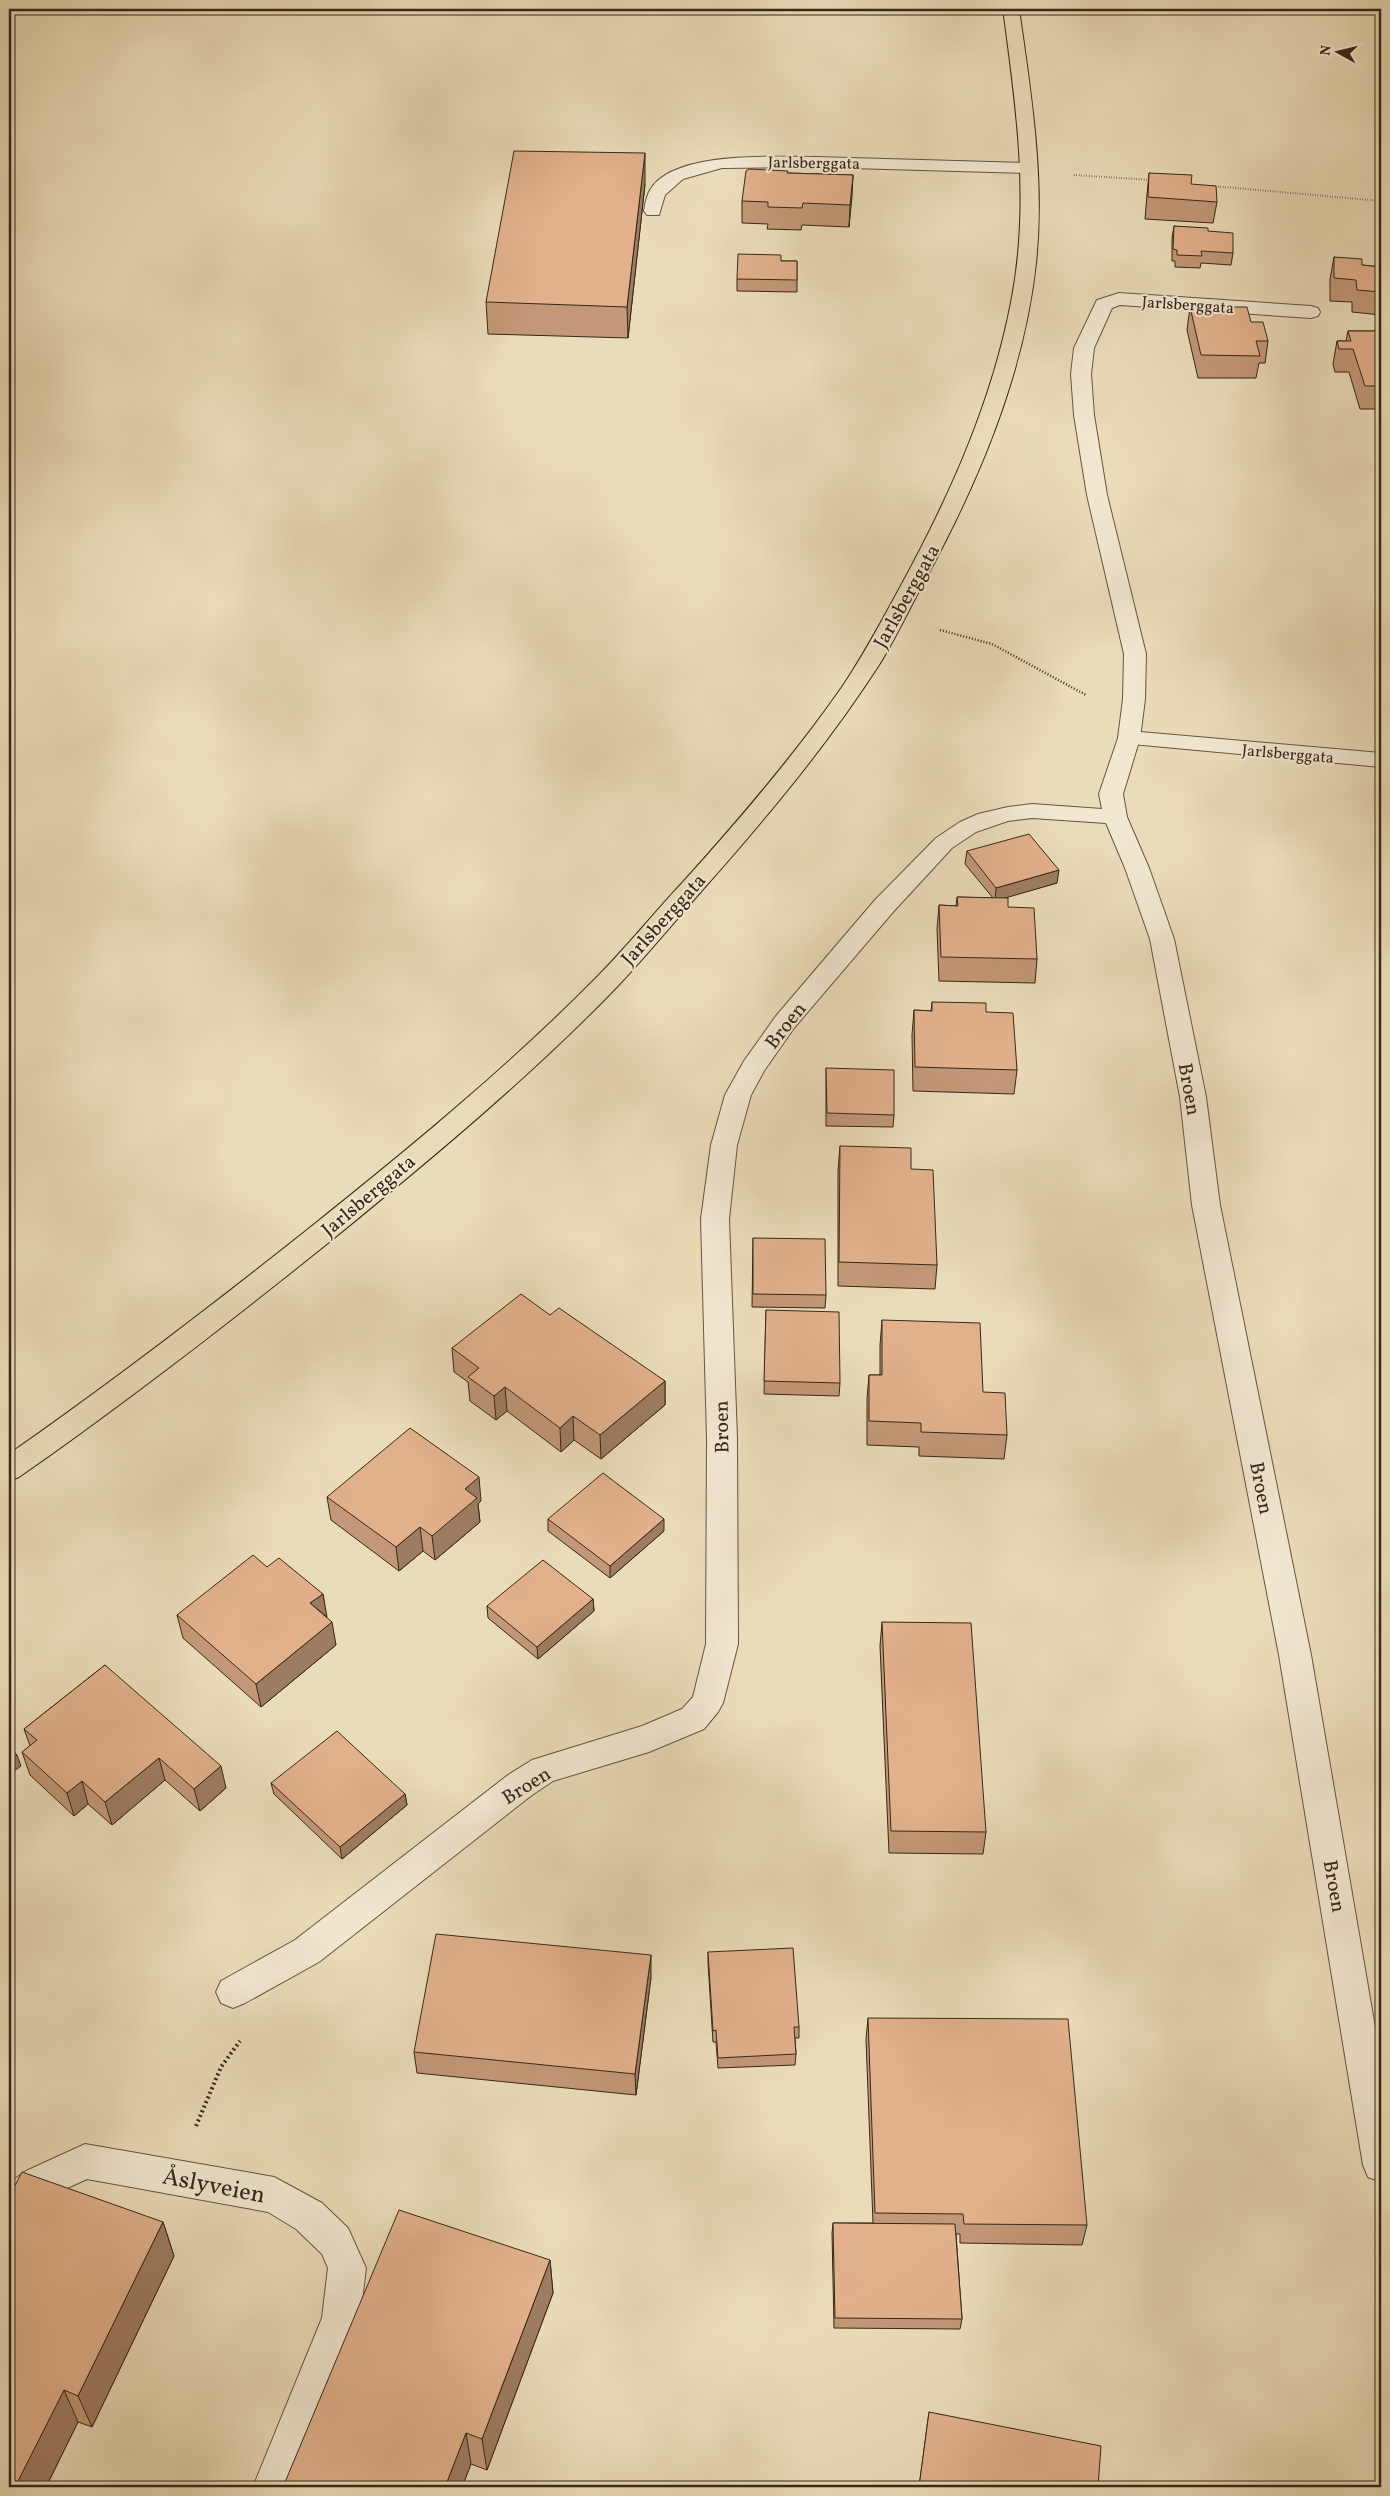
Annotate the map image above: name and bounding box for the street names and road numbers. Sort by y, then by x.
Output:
street label: Jarlsberggata [768,152,860,176]
street label: Jarlsberggata [1141,292,1235,320]
street label: Jarlsberggata [868,540,948,654]
street label: Jarlsberggata [1241,740,1335,770]
street label: Jarlsberggata [615,868,714,973]
street label: Broen [759,997,814,1056]
street label: Broen [1170,1061,1206,1118]
street label: Jarlsberggata [316,1149,422,1244]
street label: Broen [709,1400,737,1454]
street label: Broen [1241,1460,1279,1517]
street label: Broen [497,1761,557,1813]
street label: Broen [1315,1858,1351,1915]
street label: Åslyveien [159,2160,268,2214]

